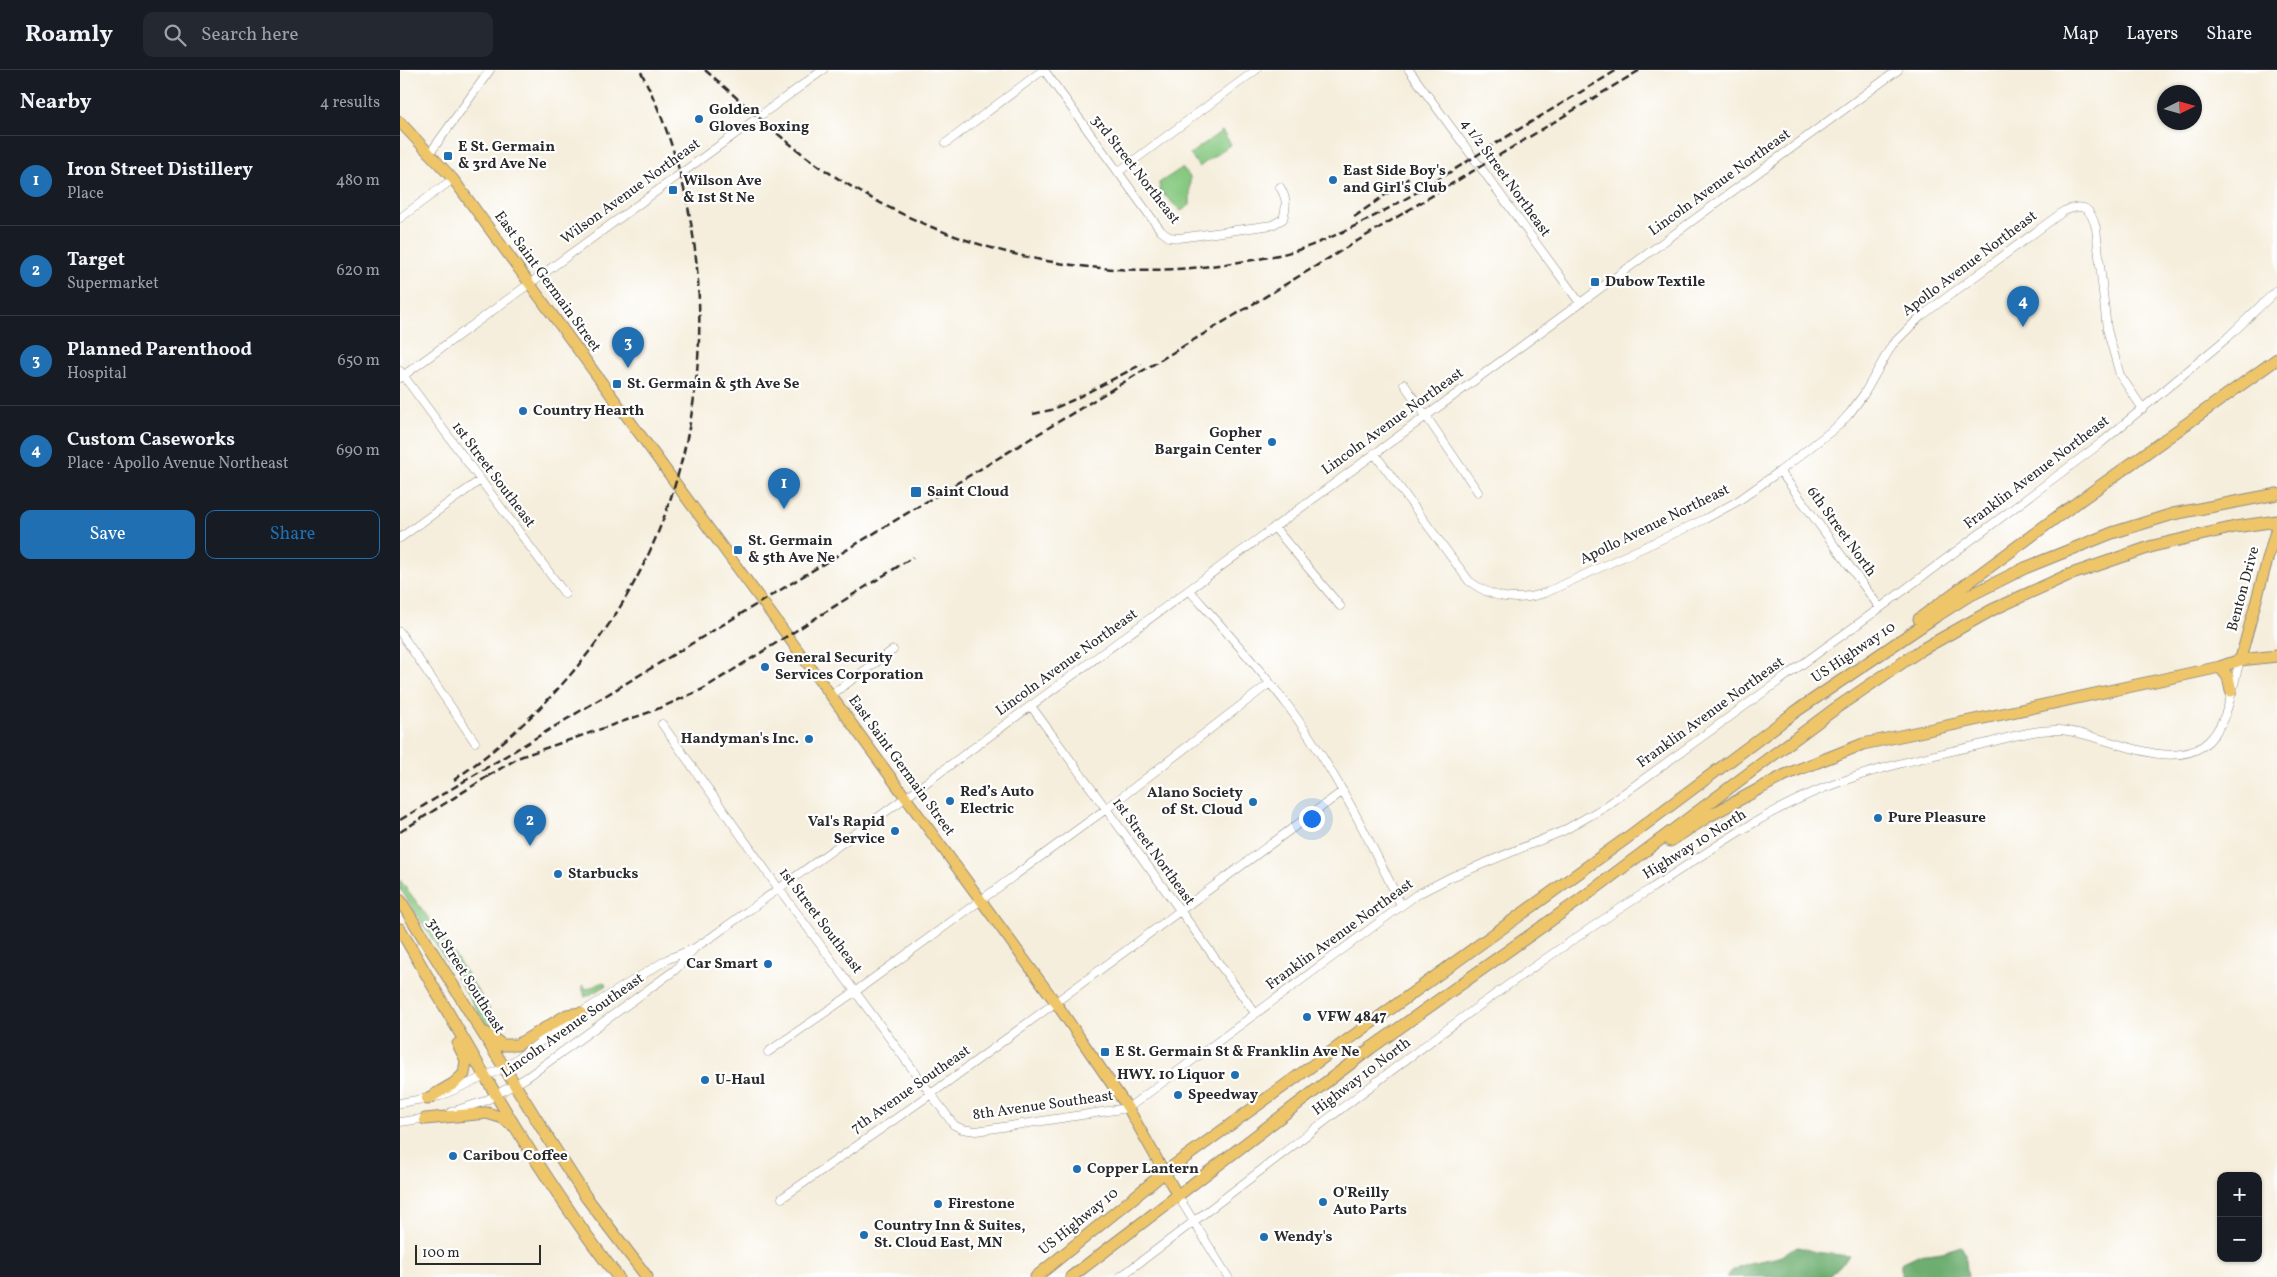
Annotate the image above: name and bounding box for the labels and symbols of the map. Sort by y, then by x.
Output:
north arrow [2157,85,2202,130]
place label: Golden Gloves Boxing [709,100,809,138]
street label: 3rd Street Northeast [1086,111,1184,229]
marker: Golden Gloves Boxing [693,113,705,125]
street label: 4 1/2 Street Northeast [1455,114,1555,242]
street label: Lincoln Avenue Northeast [1645,124,1795,242]
street label: Wilson Avenue Northeast [557,134,705,250]
place label: E St. Germain & 3rd Ave Ne [458,137,555,175]
marker: E St. Germain & 3rd Ave Ne [442,150,454,162]
place label: East Side Boy's and Girl's Club [1343,161,1447,199]
place label: Wilson Ave & 1st St Ne [683,171,762,209]
marker: East Side Boy's and Girl's Club [1327,174,1339,186]
marker: Wilson Ave & 1st St Ne [667,184,679,196]
street label: Apollo Avenue Northeast [1898,206,2042,322]
street label: East Saint Germain Street [489,207,605,357]
place label: Dubow Textile [1605,272,1706,293]
marker: Dubow Textile [1589,276,1601,288]
pin: 4 [2007,286,2039,327]
pin: 3 [612,327,644,368]
street label: Lincoln Avenue Northeast [1318,363,1468,481]
place label: St. Germain & 5th Ave Se [627,374,800,395]
marker: St. Germain & 5th Ave Se [611,378,623,390]
place label: Country Hearth [533,401,644,422]
marker: Country Hearth [517,405,529,417]
street label: Franklin Avenue Northeast [1960,411,2114,535]
street label: 1st Street Southeast [446,418,540,532]
place label: Gopher Bargain Center [1155,423,1262,461]
marker: Gopher Bargain Center [1266,436,1278,448]
pin: 1 [768,468,800,509]
street label: Apollo Avenue Northeast [1577,480,1733,570]
place label: Saint Cloud [927,482,1009,503]
street label: 6th Street North [1801,483,1881,581]
marker: Saint Cloud [909,485,923,499]
place label: St. Germain & 5th Ave Ne [748,531,836,569]
marker: St. Germain & 5th Ave Ne [732,544,744,556]
street label: Benton Drive [2223,544,2265,634]
street label: Lincoln Avenue Northeast [992,604,1142,722]
street label: US Highway 10 [1808,617,1900,689]
place label: General Security Services Corporation [775,648,924,686]
street label: Franklin Avenue Northeast [1633,652,1789,774]
marker: General Security Services Corporation [759,661,771,673]
street label: East Saint Germain Street [843,691,959,841]
place label: Handyman's Inc. [681,729,799,750]
marker: Handyman's Inc. [803,733,815,745]
place label: Red’s Auto Electric [960,782,1034,820]
place label: Alano Society of St. Cloud [1147,783,1244,821]
street label: 1st Street Northeast [1107,794,1199,910]
marker: Red’s Auto Electric [944,795,956,807]
marker: Alano Society of St. Cloud [1247,796,1259,808]
pin: 2 [514,805,546,846]
street label: Highway 10 North [1639,805,1751,885]
your location [1299,806,1325,832]
place label: Pure Pleasure [1888,808,1986,829]
place label: Val's Rapid Service [808,812,885,850]
marker: Pure Pleasure [1872,812,1884,824]
marker: Val's Rapid Service [889,825,901,837]
place label: Starbucks [568,864,638,885]
street label: 1st Street Southeast [773,864,867,978]
marker: Starbucks [552,868,564,880]
street label: Franklin Avenue Northeast [1262,874,1418,996]
street label: 3rd Street Southeast [421,914,509,1038]
place label: Car Smart [686,954,758,975]
marker: Car Smart [762,958,774,970]
street label: Lincoln Avenue Southeast [497,969,649,1083]
place label: VFW 4847 [1317,1007,1387,1028]
marker: VFW 4847 [1301,1011,1313,1023]
street label: Highway 10 North [1308,1033,1416,1121]
street label: 7th Avenue Southeast [847,1041,975,1139]
place label: E St. Germain St & Franklin Ave Ne [1115,1042,1360,1063]
marker: E St. Germain St & Franklin Ave Ne [1099,1046,1111,1058]
place label: HWY. 10 Liquor [1117,1065,1225,1086]
marker: HWY. 10 Liquor [1229,1069,1241,1081]
place label: U-Haul [715,1070,765,1091]
marker: U-Haul [699,1074,711,1086]
place label: Speedway [1188,1085,1259,1106]
street label: 8th Avenue Southeast [971,1086,1115,1126]
marker: Speedway [1172,1089,1184,1101]
place label: Caribou Coffee [463,1146,568,1167]
marker: Caribou Coffee [447,1150,459,1162]
place label: Copper Lantern [1087,1159,1199,1180]
marker: Copper Lantern [1071,1163,1083,1175]
street label: US Highway 10 [1035,1183,1123,1261]
place label: O'Reilly Auto Parts [1333,1183,1407,1221]
place label: Firestone [948,1194,1015,1215]
marker: O'Reilly Auto Parts [1317,1196,1329,1208]
marker: Firestone [932,1198,944,1210]
place label: Country Inn & Suites, St. Cloud East, MN [874,1216,1026,1254]
place label: Wendy's [1274,1227,1333,1248]
marker: Country Inn & Suites, St. Cloud East, MN [858,1229,870,1241]
marker: Wendy's [1258,1231,1270,1243]
scale bar [415,1242,541,1265]

